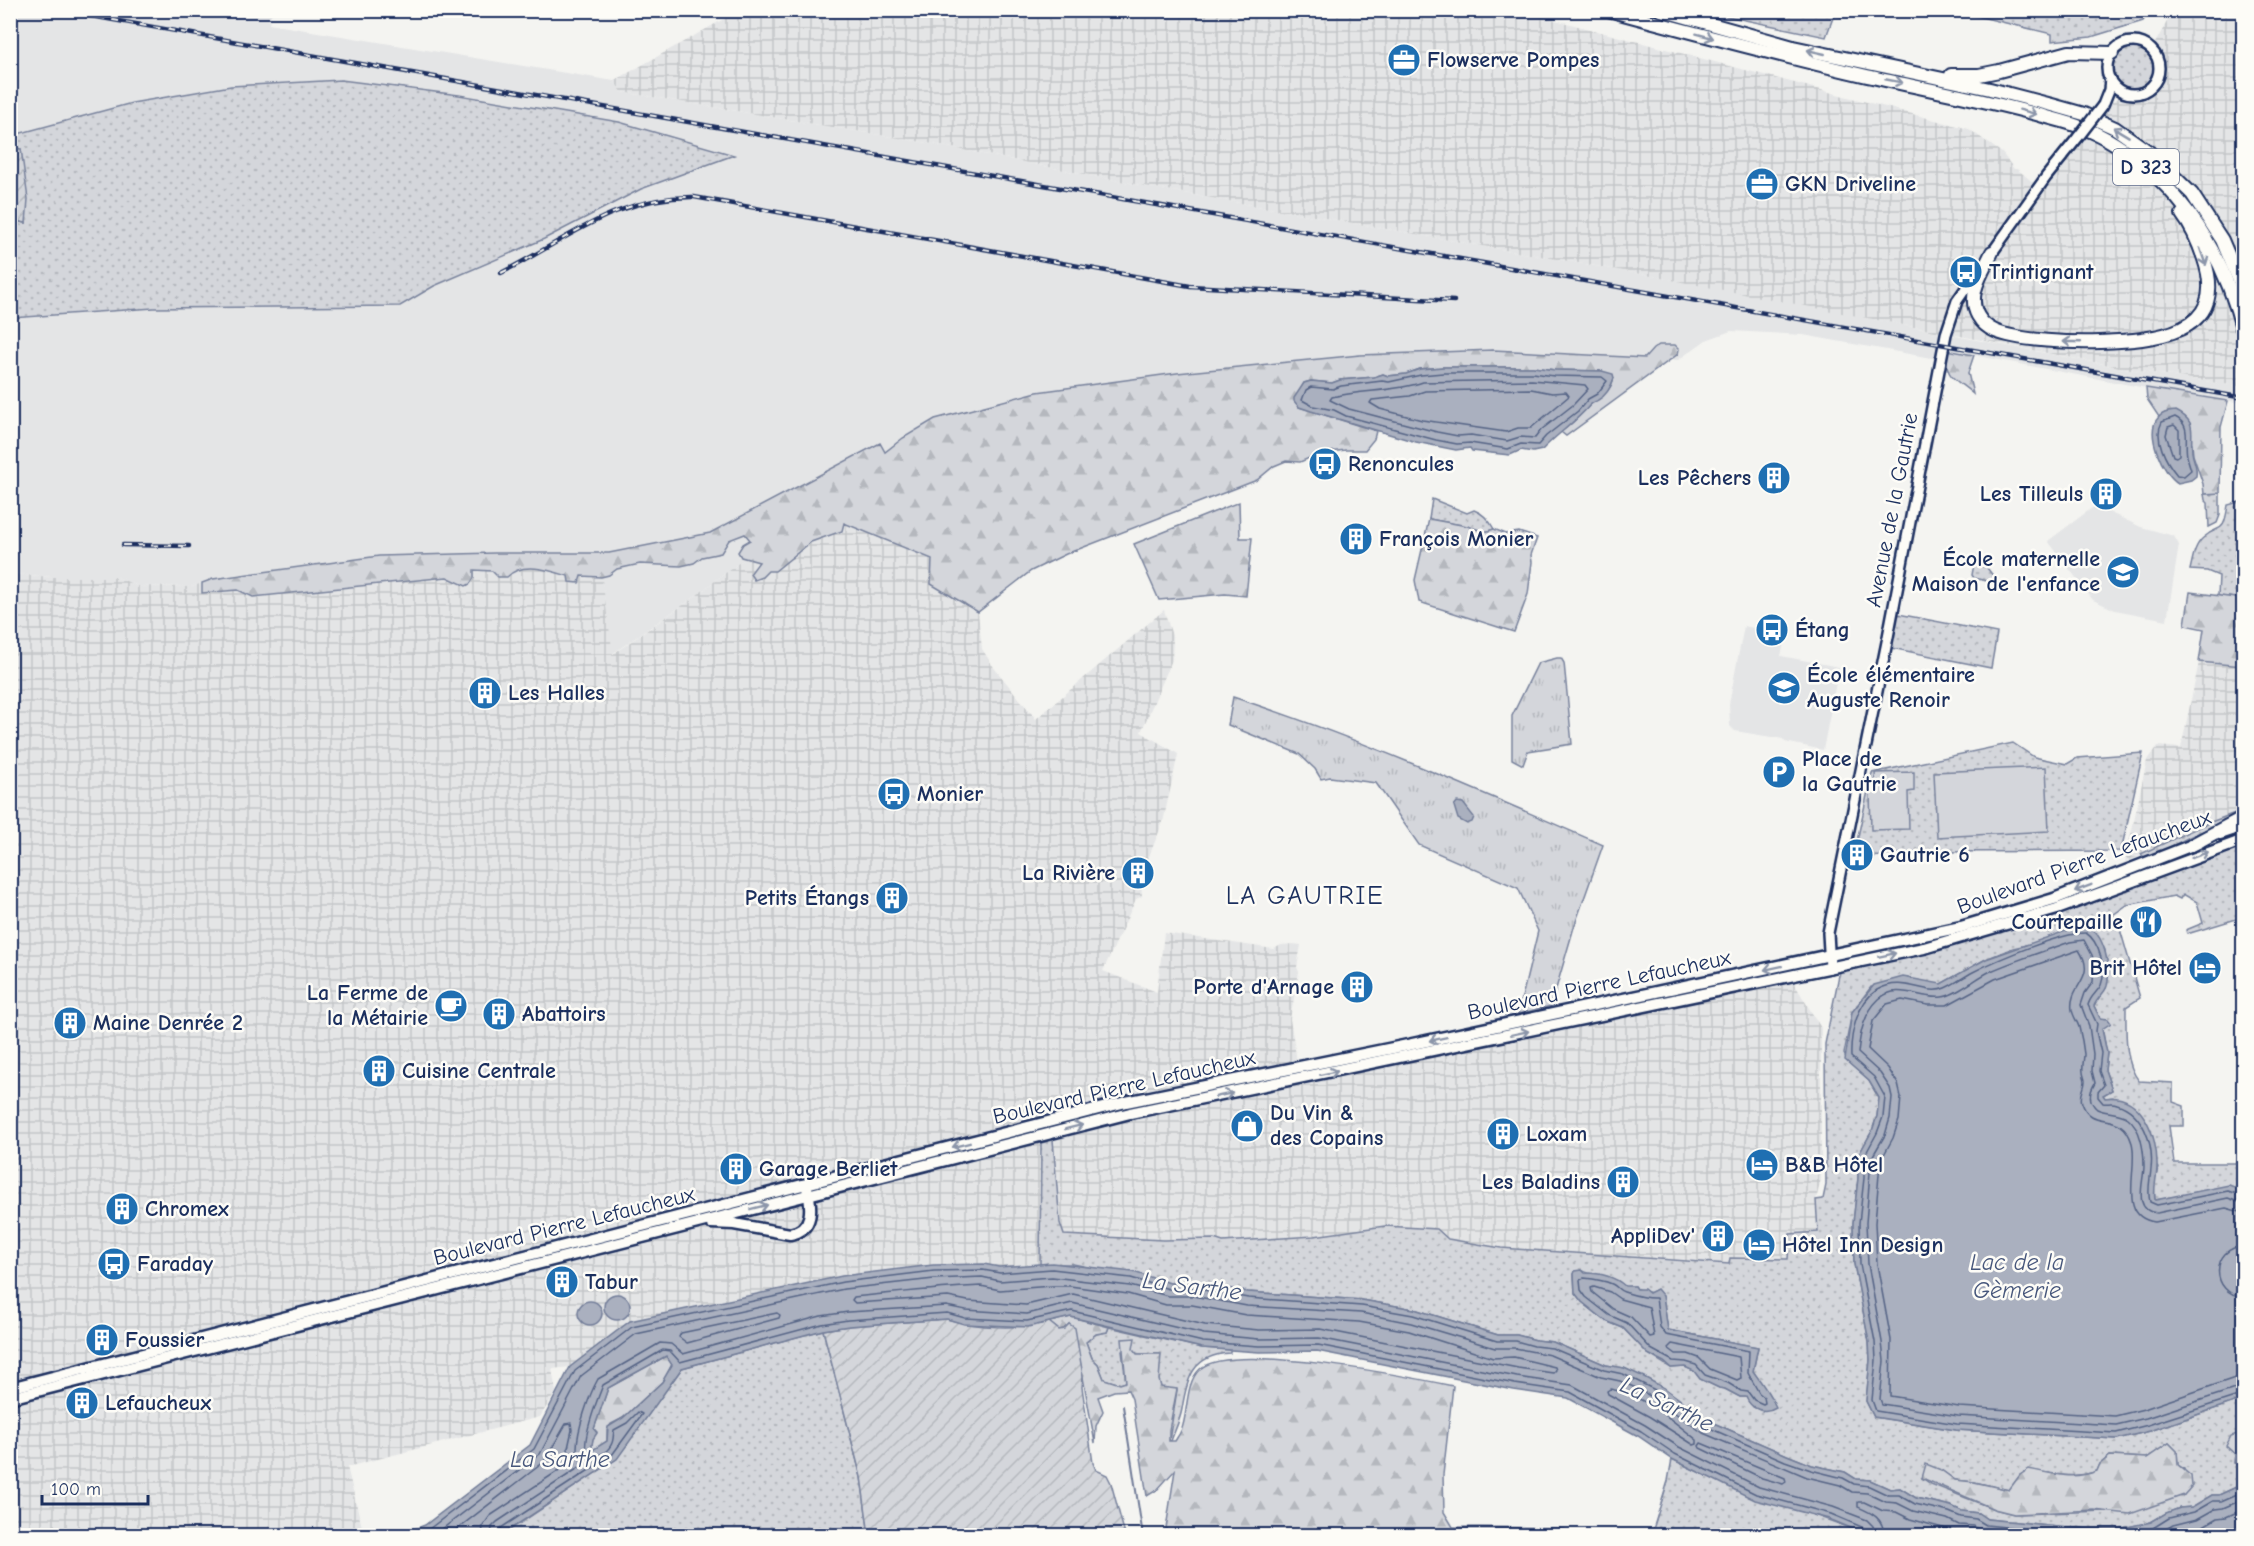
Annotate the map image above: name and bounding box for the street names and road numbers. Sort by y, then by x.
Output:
road number: D 323 [2113,149,2179,185]
street label: Avenue de la Gautrie [1860,411,1924,609]
street label: Boulevard Pierre Lefaucheux [1953,804,2215,920]
street label: Boulevard Pierre Lefaucheux [1465,944,1734,1026]
street label: Boulevard Pierre Lefaucheux [990,1044,1258,1130]
street label: Boulevard Pierre Lefaucheux [431,1181,698,1271]

